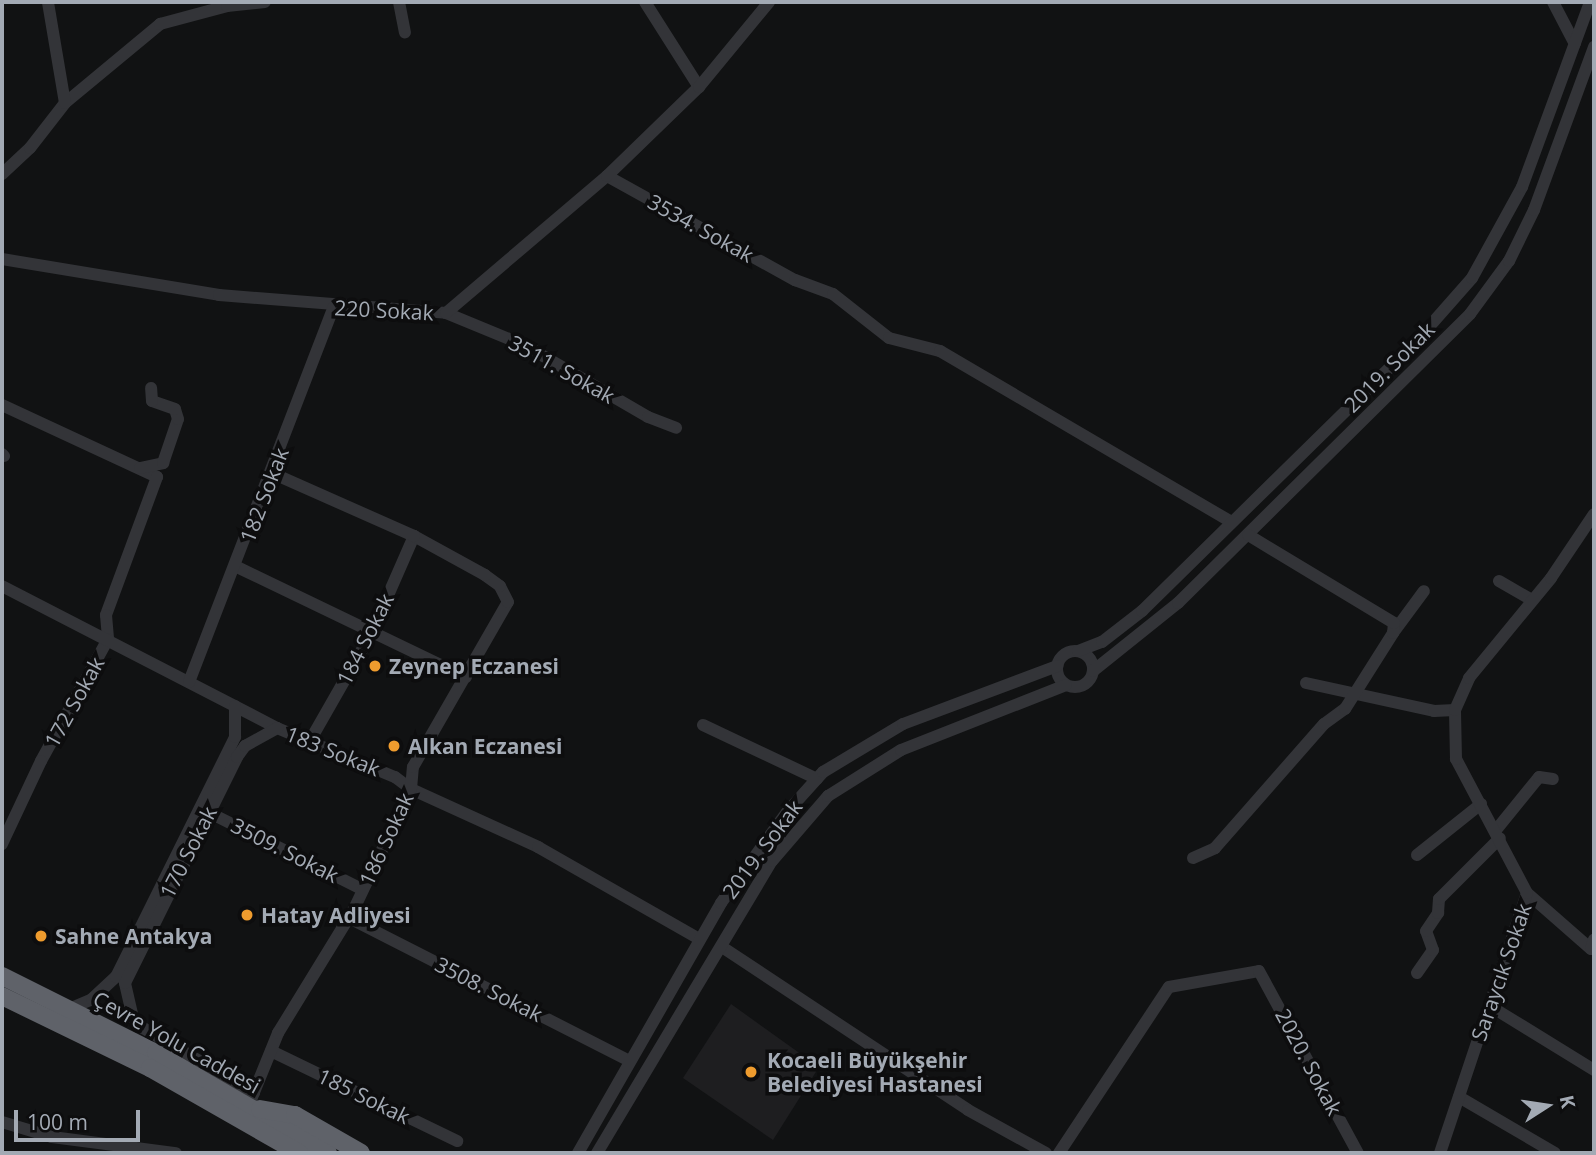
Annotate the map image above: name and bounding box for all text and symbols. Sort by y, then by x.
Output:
street label: 3534. Sokak [644,189,758,267]
street label: 220 Sokak [334,295,434,325]
street label: 2019. Sokak [1339,317,1439,417]
street label: 3511. Sokak [505,330,619,408]
street label: 182 Sokak [234,444,294,546]
street label: 184 Sokak [331,589,399,689]
street label: 172 Sokak [39,652,109,752]
place label: Zeynep Eczanesi [389,653,559,679]
marker: Zeynep Eczanesi [367,658,383,674]
street label: 183 Sokak [282,721,384,781]
place label: Alkan Eczanesi [408,733,562,759]
marker: Alkan Eczanesi [386,738,402,754]
street label: 186 Sokak [354,789,418,889]
street label: 2019. Sokak [717,795,807,903]
street label: 170 Sokak [154,802,222,902]
street label: 3509. Sokak [227,812,343,888]
street label: Saraycık Sokak [1466,900,1536,1044]
place label: Hatay Adliyesi [261,902,411,928]
marker: Hatay Adliyesi [239,907,255,923]
place label: Sahne Antakya [55,923,212,949]
marker: Sahne Antakya [33,928,49,944]
street label: 3508. Sokak [431,951,547,1027]
street label: Çevre Yolu Caddesi [89,986,265,1098]
street label: 2020. Sokak [1270,1004,1348,1120]
place label: Kocaeli Büyükşehir Belediyesi Hastanesi [767,1047,983,1097]
marker: Kocaeli Büyükşehir Belediyesi Hastanesi [741,1062,761,1082]
street label: 185 Sokak [314,1063,414,1129]
north arrow [1512,1071,1582,1141]
text: K [1554,1093,1582,1111]
scale bar [18,1096,144,1140]
text: 100 m [27,1108,88,1136]

